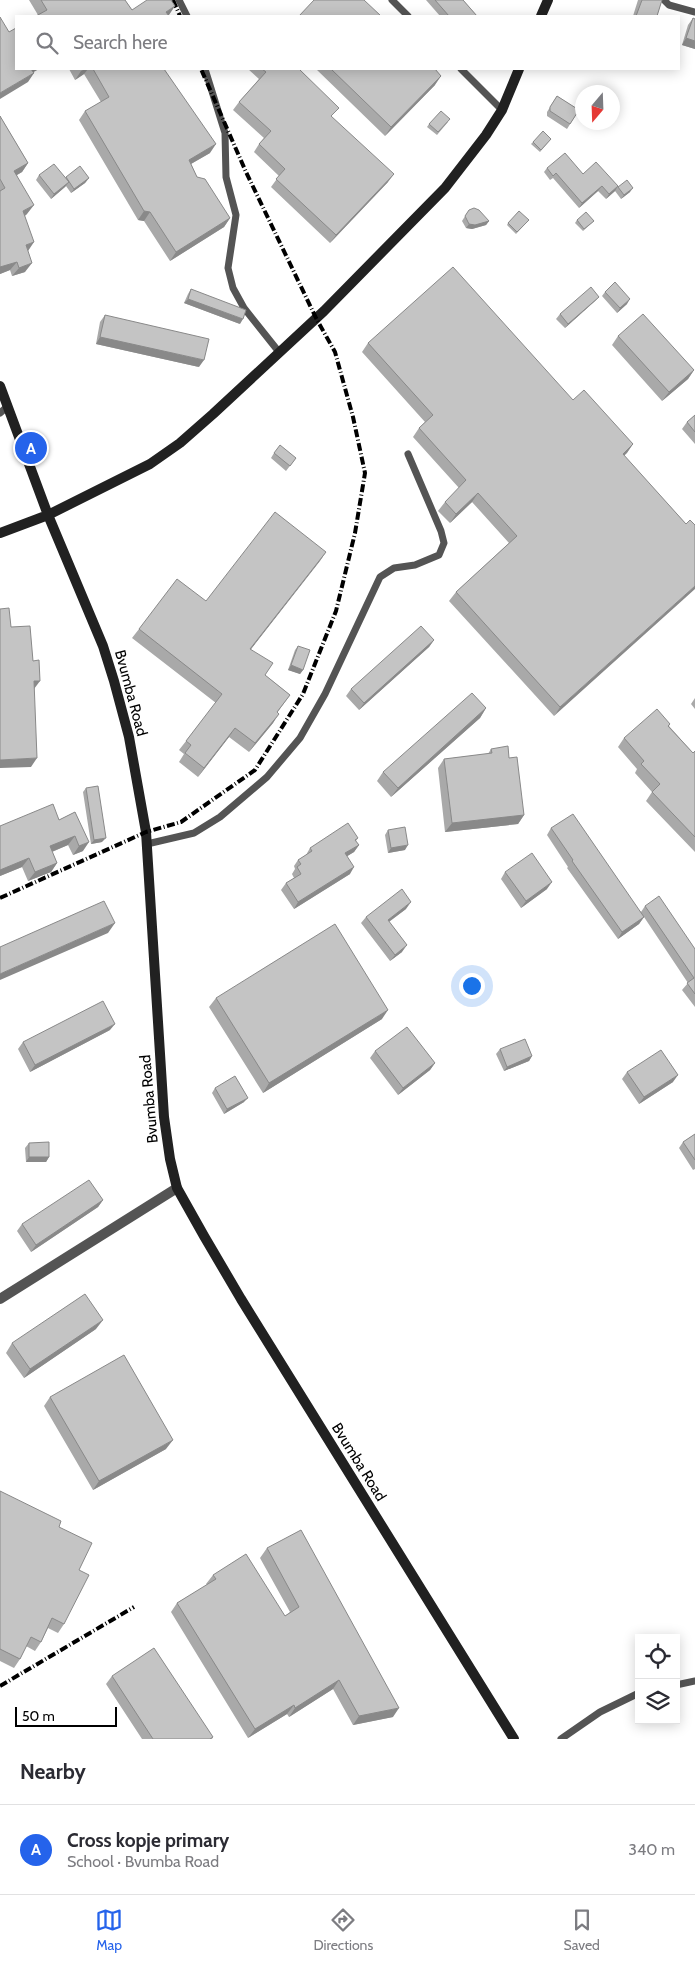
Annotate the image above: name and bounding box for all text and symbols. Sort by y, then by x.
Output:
search box [15,15,680,70]
icon: search [33,29,61,57]
text: Search here [73,31,167,54]
north arrow [575,85,620,130]
pin: A [15,429,47,467]
street label: Bvumba Road [111,648,151,738]
your location [459,973,485,999]
street label: Bvumba Road [136,1054,162,1144]
street label: Bvumba Road [328,1420,390,1504]
map controls [635,1634,680,1724]
button: locate [635,1634,680,1679]
button: layers [635,1679,680,1724]
scale bar [15,1704,118,1727]
text: 50 m [22,1707,55,1725]
text: Nearby [20,1759,86,1784]
text: Cross kopje primary [67,1829,229,1852]
text: A [31,1840,41,1859]
text: 340 m [628,1840,675,1859]
text: School · Bvumba Road [67,1852,219,1871]
tab: Map [95,1906,123,1954]
tab: Directions [313,1906,373,1954]
tab: Saved [563,1906,600,1954]

